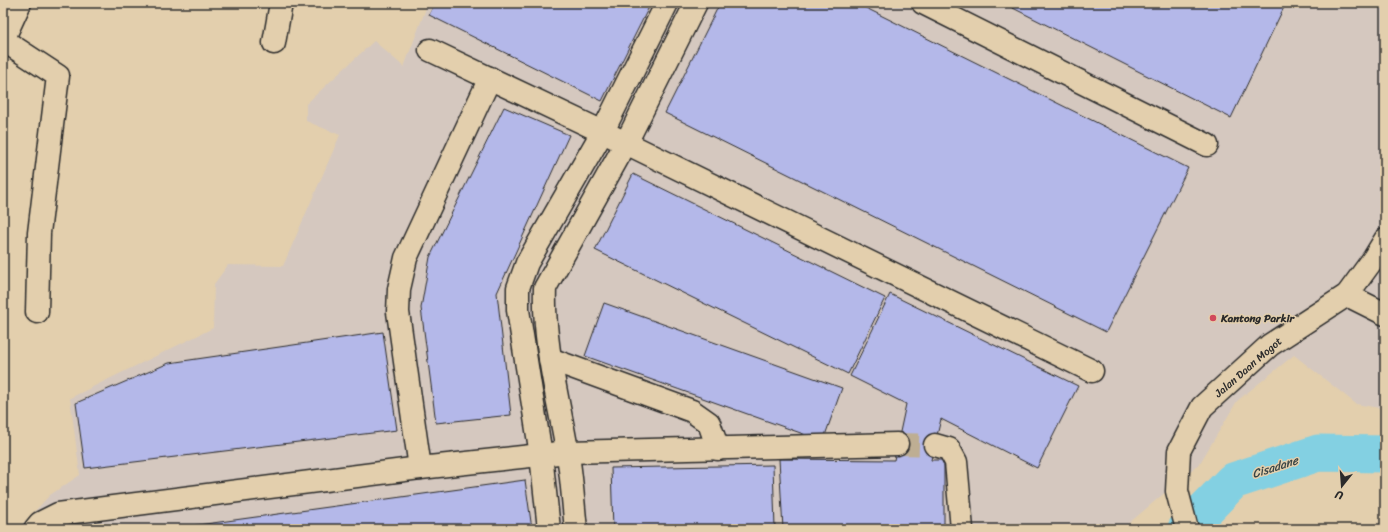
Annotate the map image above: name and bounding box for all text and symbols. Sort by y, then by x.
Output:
place label: Kantong Parkir [1220,309,1296,328]
marker: Kantong Parkir [1208,313,1218,323]
street label: Jalan Daan Mogot [1209,332,1287,403]
water label: Cisadane [1249,449,1303,485]
north arrow [1322,466,1362,506]
text: U [1332,485,1345,505]

